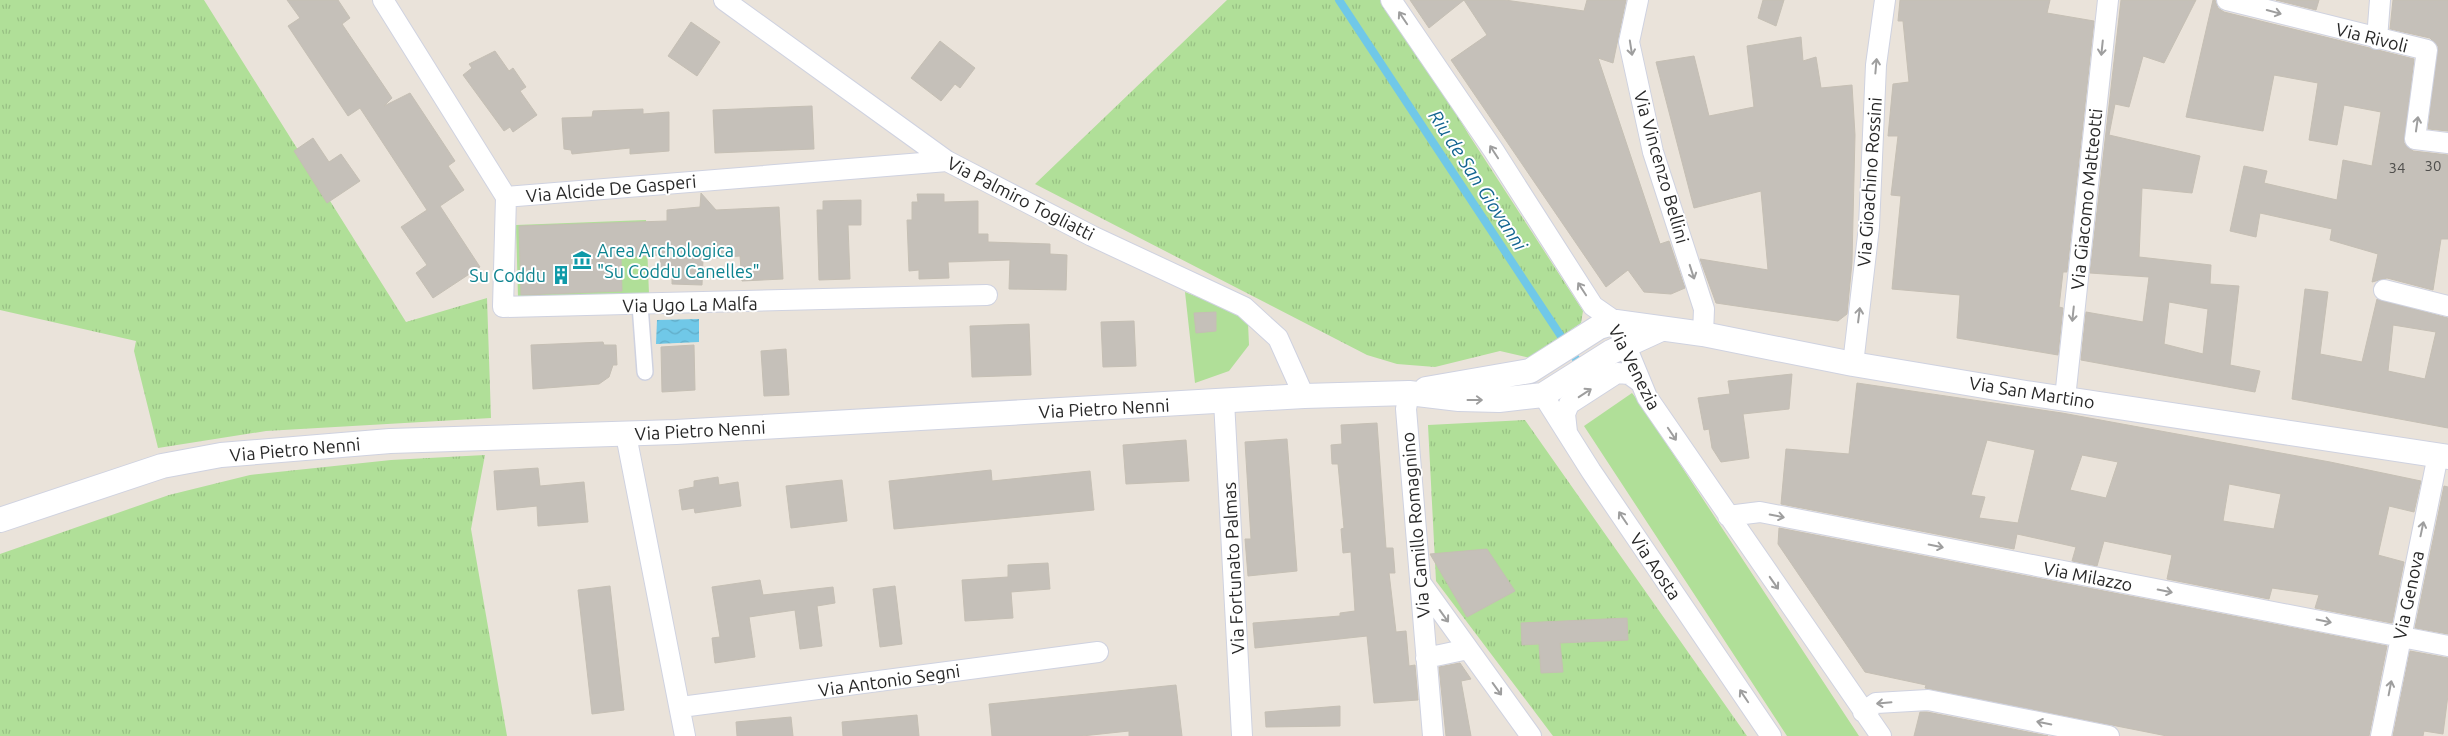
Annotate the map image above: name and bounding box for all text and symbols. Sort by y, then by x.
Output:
one-way arrow [2266,8,2282,18]
one-way arrow [1398,11,1408,25]
street label: Via Rivoli [2334,18,2410,56]
one-way arrow [1626,39,1636,55]
one-way arrow [2097,40,2107,56]
one-way arrow [1871,58,1881,74]
street label: Via Vincenzo Bellini [1631,89,1693,245]
street label: Via Gioachino Rossini [1853,96,1885,268]
water label: Riu de San Giovanni [1424,106,1532,255]
street label: Via Giacomo Matteotti [2067,107,2105,291]
one-way arrow [2412,116,2422,132]
one-way arrow [1489,145,1500,159]
street label: Via Palmiro Togliatti [944,152,1098,244]
house number: 30 [2425,157,2441,174]
house number: 34 [2389,159,2405,176]
street label: Via Alcide De Gasperi [525,171,697,205]
place label: Area Archologica "Su Coddu Canelles" [597,240,760,281]
museum icon: Area Archologica "Su Coddu Canelles" [571,249,593,271]
one-way arrow [1688,263,1697,279]
building icon: Su Coddu [550,264,572,286]
place label: Su Coddu [469,265,546,285]
one-way arrow [1577,282,1587,296]
street label: Via Ugo La Malfa [622,293,758,315]
one-way arrow [2068,306,2078,322]
one-way arrow [1854,307,1864,323]
street label: Via Venezia [1605,321,1665,413]
street label: Via San Martino [1968,372,2096,412]
one-way arrow [1578,388,1592,398]
street label: Via Pietro Nenni [1038,395,1170,421]
one-way arrow [1466,395,1483,405]
street label: Via Pietro Nenni [634,417,766,443]
one-way arrow [1667,427,1677,441]
street label: Via Camillo Romagnino [1397,431,1433,619]
street label: Via Pietro Nenni [229,433,361,465]
street label: Via Fortunato Palmas [1218,481,1247,655]
one-way arrow [1618,511,1628,525]
one-way arrow [1768,511,1784,521]
one-way arrow [2418,521,2427,537]
street label: Via Aosta [1626,529,1686,603]
one-way arrow [1928,542,1944,552]
street label: Via Genova [2389,549,2427,641]
street label: Via Milazzo [2042,558,2134,594]
one-way arrow [1769,576,1779,590]
one-way arrow [2156,586,2172,596]
one-way arrow [1439,608,1449,622]
one-way arrow [2316,617,2332,627]
street label: Via Antonio Segni [817,660,961,700]
one-way arrow [2385,680,2395,696]
one-way arrow [1492,682,1502,696]
one-way arrow [1739,689,1749,703]
one-way arrow [1876,698,1892,708]
one-way arrow [2036,718,2052,727]

